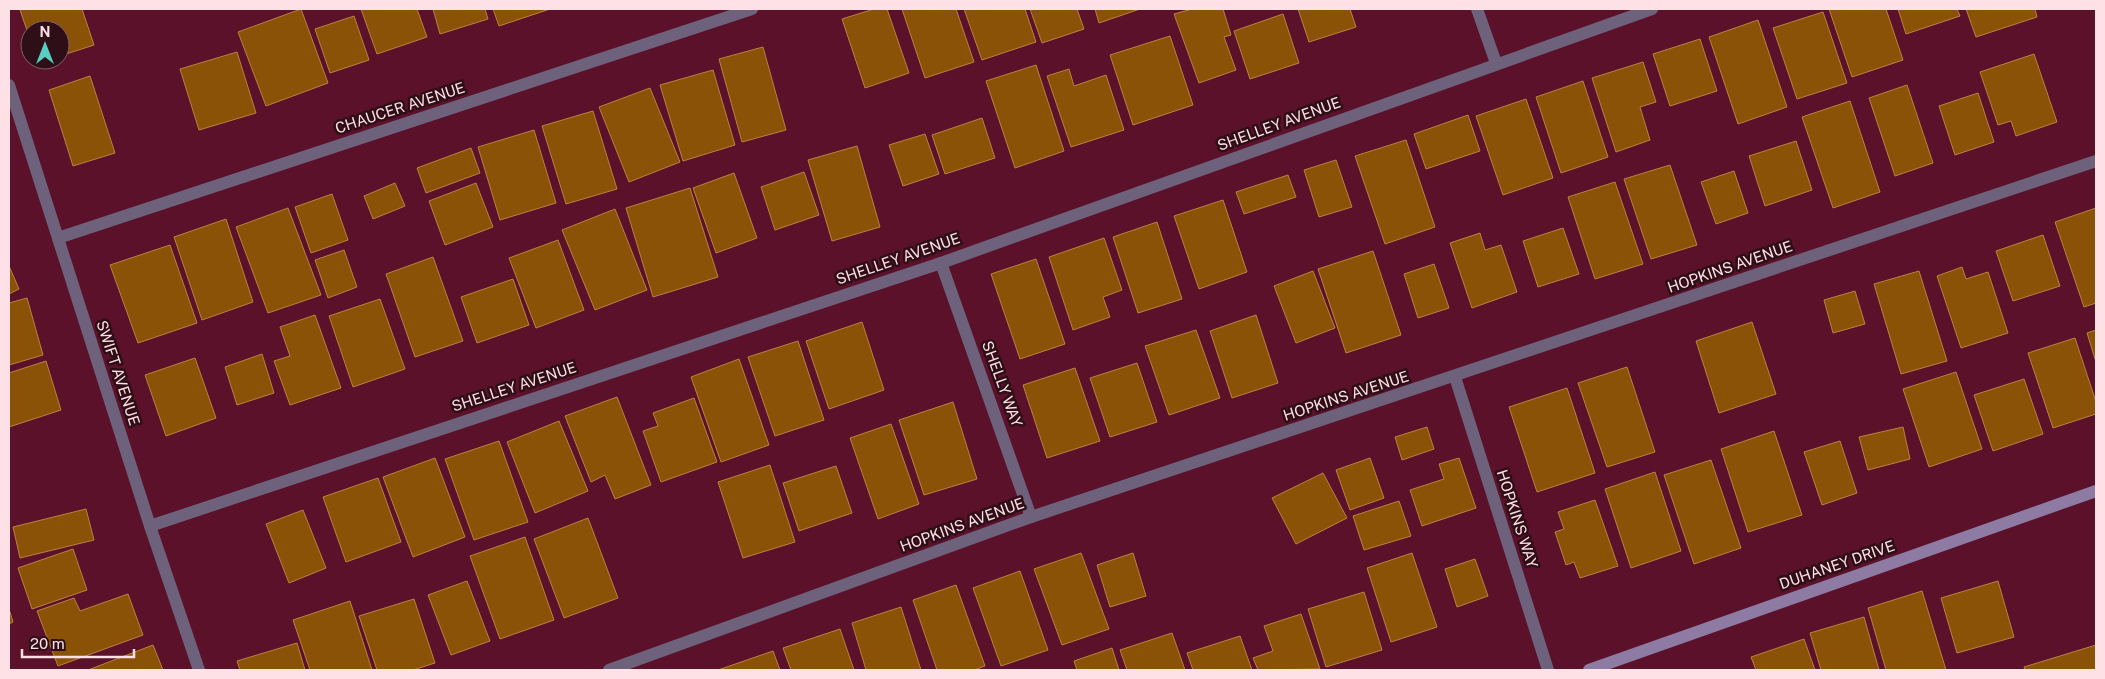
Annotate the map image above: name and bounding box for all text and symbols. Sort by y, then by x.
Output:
north arrow [20,20,70,70]
text: N [40,24,50,40]
street label: CHAUCER AVENUE [333,79,467,137]
street label: SHELLEY AVENUE [1215,93,1343,154]
street label: SHELLEY AVENUE [834,229,962,288]
street label: HOPKINS AVENUE [1665,237,1795,296]
street label: SWIFT AVENUE [93,318,143,428]
street label: SHELLY WAY [979,338,1026,429]
street label: SHELLEY AVENUE [449,358,578,415]
street label: HOPKINS AVENUE [1281,367,1411,424]
street label: HOPKINS WAY [1494,468,1541,570]
street label: HOPKINS AVENUE [897,494,1026,555]
street label: DUHANEY DRIVE [1777,537,1897,592]
scale bar [22,626,135,658]
text: 20 m [30,635,65,652]

